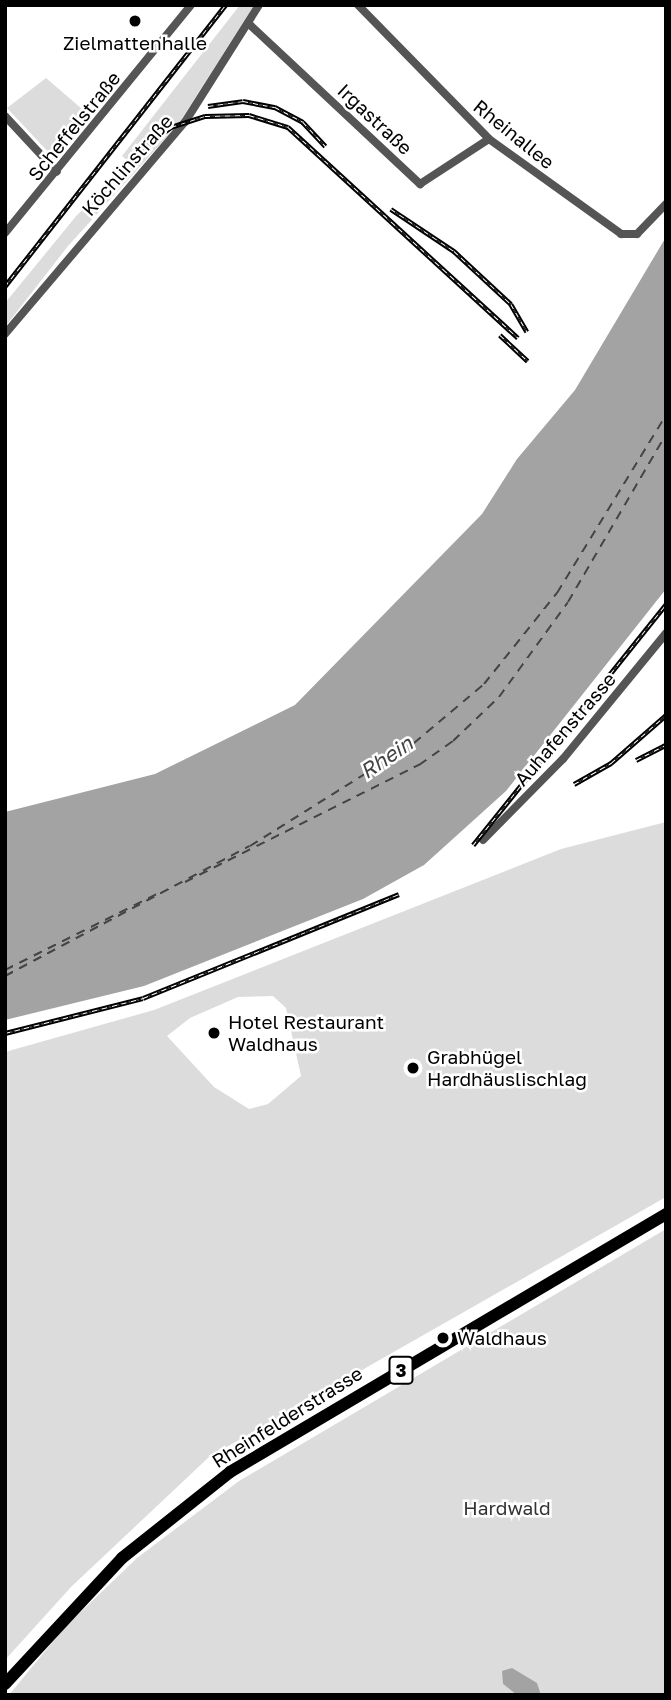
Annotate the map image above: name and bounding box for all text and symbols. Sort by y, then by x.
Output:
marker: Zielmattenhalle [127,13,143,29]
place label: Zielmattenhalle [63,32,207,54]
street label: Scheffelstraße [23,67,125,185]
street label: Irgastraße [333,79,417,159]
street label: Rheinallee [469,95,559,173]
street label: Köchlinstraße [77,110,177,220]
street label: Auhafenstrasse [510,668,620,790]
water label: Rhein [355,730,417,784]
place label: Hotel Restaurant Waldhaus [228,1011,384,1055]
marker: Hotel Restaurant Waldhaus [206,1025,222,1041]
place label: Grabhügel Hardhäuslischlag [427,1046,587,1090]
marker: Grabhügel Hardhäuslischlag [405,1060,421,1076]
place label: Waldhaus [457,1327,547,1349]
marker: Waldhaus [435,1330,451,1346]
road number: 3 [387,1356,415,1385]
street label: Rheinfelderstrasse [208,1362,366,1472]
park label: Hardwald [463,1497,551,1519]

